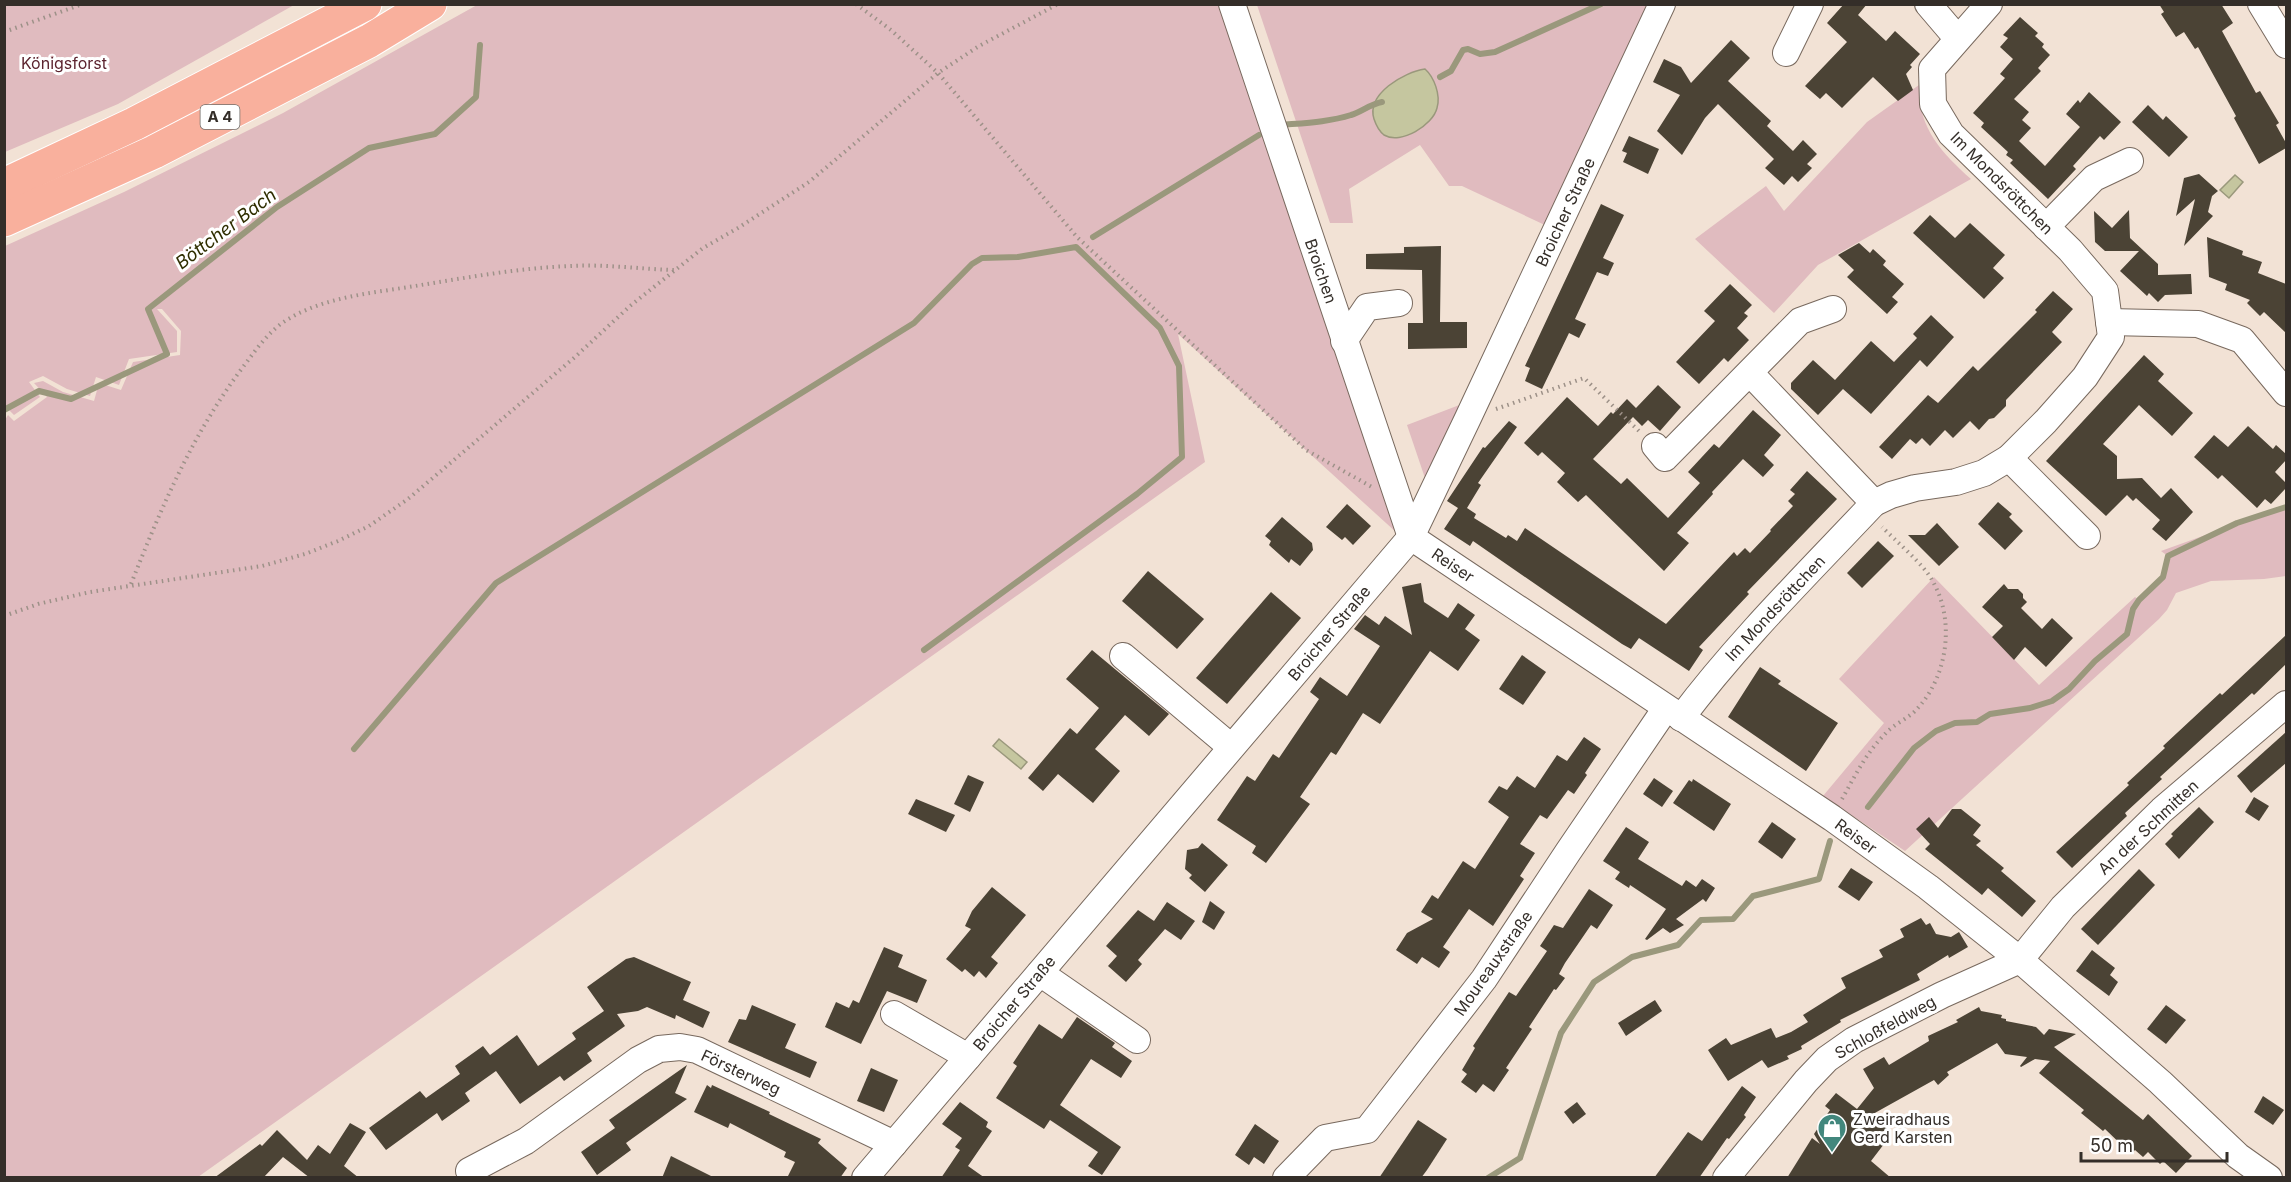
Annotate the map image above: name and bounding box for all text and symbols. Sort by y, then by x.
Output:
park label: Königsforst [21,53,107,73]
road number: A 4 [200,105,240,129]
street label: Im Mondsröttchen [1946,127,2058,239]
street label: Broicher Straße [1531,154,1599,270]
water label: Böttcher Bach [171,184,280,273]
street label: Broichen [1301,236,1341,306]
street label: Reiser [1428,544,1478,586]
street label: Im Mondsröttchen [1721,551,1829,665]
street label: Broicher Straße [1283,581,1375,685]
street label: An der Schmitten [2094,775,2202,879]
street label: Reiser [1831,814,1881,858]
street label: Moureauxstraße [1449,907,1537,1019]
street label: Broicher Straße [968,951,1060,1055]
street label: Schloßfeldweg [1831,991,1939,1063]
street label: Försterweg [698,1045,784,1099]
place label: Zweiradhaus Gerd Karsten [1853,1109,1952,1147]
shop icon: Zweiradhaus Gerd Karsten [1816,1112,1848,1154]
scale bar [2081,1125,2226,1163]
text: 50 m [2090,1135,2133,1156]

